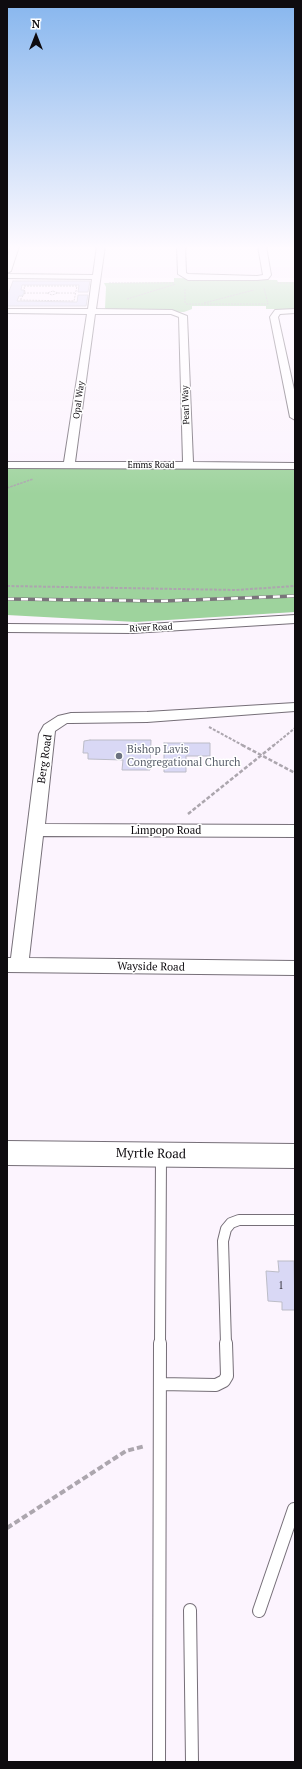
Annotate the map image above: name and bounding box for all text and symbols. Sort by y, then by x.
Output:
north arrow [16,16,56,56]
text: N [32,17,40,31]
street label: Opal Way [71,380,87,420]
street label: Pearl Way [180,385,192,425]
street label: Emms Road [128,460,174,470]
street label: River Road [129,621,173,635]
street label: Berg Road [35,734,55,784]
place label: Bishop Lavis Congregational Church [127,743,241,769]
marker: Bishop Lavis Congregational Church [114,751,124,761]
street label: Limpopo Road [131,824,201,838]
street label: Wayside Road [117,960,185,974]
street label: Myrtle Road [116,1146,186,1162]
house number: 1 [278,1279,284,1293]

